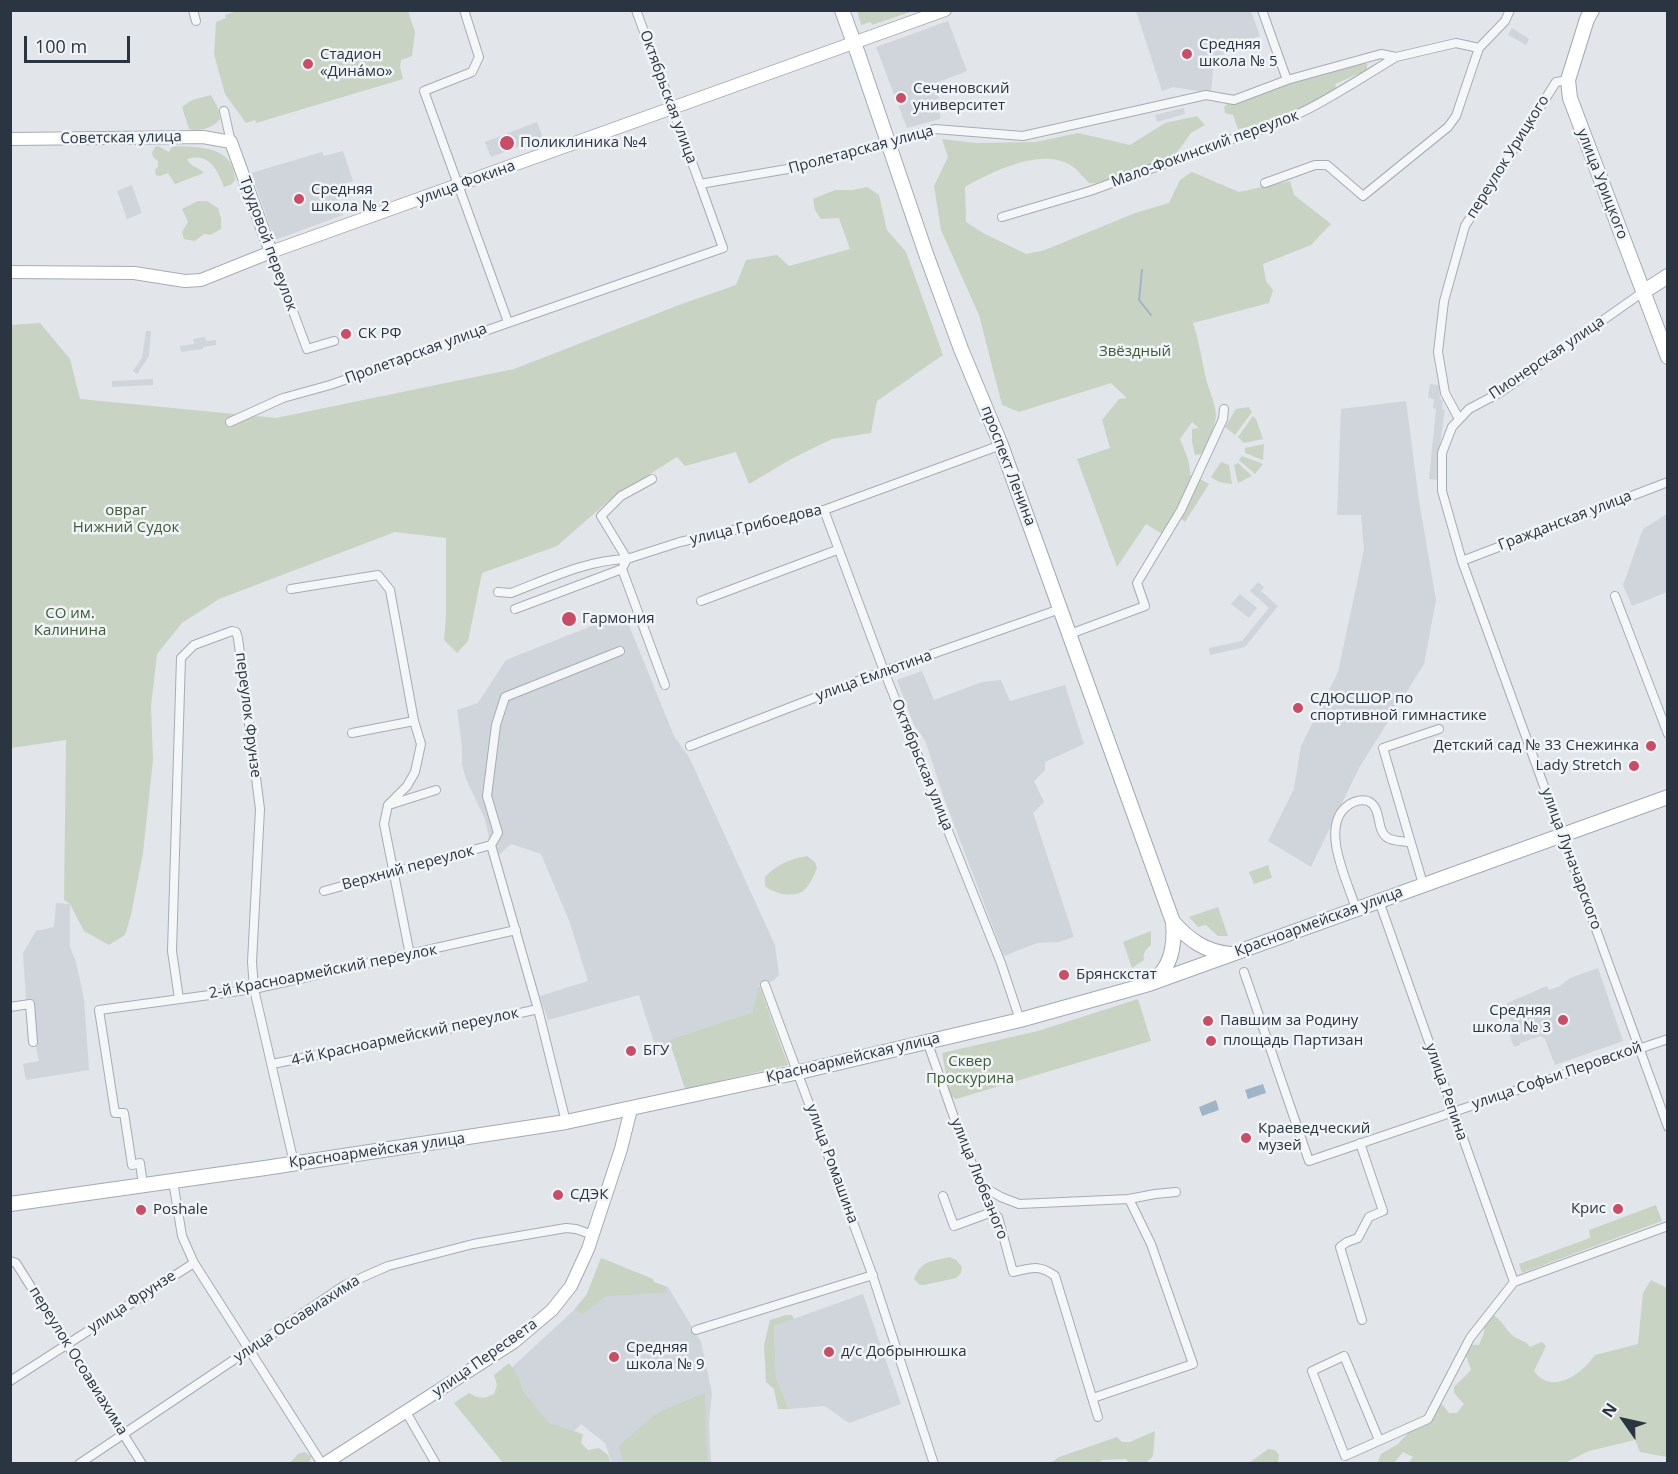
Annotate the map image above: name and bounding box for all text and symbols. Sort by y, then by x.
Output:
scale bar [27,24,134,62]
street label: Октябрьская улица [636,28,700,166]
text: 100 m [35,34,87,58]
place label: Средняя школа № 5 [1199,36,1278,71]
place label: Стадион «Дина́мо» [320,46,393,81]
marker: Средняя школа № 5 [1180,47,1194,61]
marker: Стадион «Дина́мо» [301,57,315,71]
place label: Сеченовский университет [913,80,1010,115]
marker: Сеченовский университет [894,91,908,105]
street label: переулок Урицкого [1463,92,1553,222]
street label: Мало-Фокинский переулок [1109,107,1301,191]
street label: Пролетарская улица [786,122,936,178]
street label: улица Урицкого [1573,126,1631,242]
street label: Советская улица [60,128,182,148]
marker: Поликлиника №4 [498,134,516,152]
place label: Поликлиника №4 [520,134,647,152]
street label: улица Фокина [414,157,518,209]
street label: Трудовой переулок [235,174,301,314]
place label: Средняя школа № 2 [311,181,390,216]
marker: Средняя школа № 2 [292,192,306,206]
street label: Пионерская улица [1486,313,1608,403]
street label: Пролетарская улица [343,320,489,388]
place label: СК РФ [358,325,401,343]
marker: СК РФ [339,327,353,341]
park label: Звёздный [1099,343,1171,361]
street label: проспект Ленина [977,404,1039,528]
street label: Гражданская улица [1496,487,1634,555]
street label: улица Грибоедова [688,501,824,549]
park label: овраг Нижний Судок [73,502,179,537]
park label: СО им. Калинина [34,605,106,640]
marker: Гармония [560,610,578,628]
place label: Гармония [582,610,655,628]
street label: улица Емлютина [814,647,934,705]
street label: переулок Фрунзе [231,651,265,779]
place label: СДЮСШОР по спортивной гимнастике [1310,690,1487,725]
street label: Октябрьская улица [887,696,957,834]
marker: СДЮСШОР по спортивной гимнастике [1291,701,1305,715]
place label: Детский сад № 33 Снежинка [1434,737,1639,755]
marker: Детский сад № 33 Снежинка [1644,739,1658,753]
place label: Lady Stretch [1535,757,1622,775]
marker: Lady Stretch [1627,759,1641,773]
street label: улица Луначарского [1537,786,1605,932]
street label: Верхний переулок [340,842,476,894]
street label: Красноармейская улица [1232,883,1406,961]
street label: 2-й Красноармейский переулок [208,941,438,1003]
place label: Брянскстат [1076,966,1157,984]
marker: Брянскстат [1057,968,1071,982]
place label: Средняя школа № 3 [1472,1002,1551,1037]
street label: 4-й Красноармейский переулок [290,1004,520,1070]
place label: Павшим за Родину [1220,1012,1358,1030]
marker: Средняя школа № 3 [1556,1013,1570,1027]
marker: Павшим за Родину [1201,1014,1215,1028]
street label: Красноармейская улица [764,1029,942,1087]
place label: площадь Партизан [1223,1032,1363,1050]
marker: площадь Партизан [1204,1034,1218,1048]
street label: улица Софьи Перовской [1470,1038,1644,1114]
street label: улица Репина [1421,1041,1471,1143]
place label: БГУ [643,1042,669,1060]
marker: БГУ [624,1044,638,1058]
park label: Сквер Проскурина [926,1053,1014,1088]
street label: улица Ромашина [802,1102,862,1226]
street label: улица Любезного [947,1116,1011,1242]
place label: Краеведческий музей [1258,1120,1370,1155]
street label: Красноармейская улица [288,1130,466,1172]
marker: Краеведческий музей [1239,1131,1253,1145]
place label: СДЭК [570,1186,608,1204]
marker: СДЭК [551,1188,565,1202]
place label: Крис [1571,1200,1606,1218]
place label: Poshale [153,1201,208,1219]
marker: Крис [1611,1202,1625,1216]
marker: Poshale [134,1203,148,1217]
street label: улица Фрунзе [85,1267,179,1337]
street label: улица Осоавиахима [231,1272,363,1366]
street label: переулок Осоавиахима [25,1284,131,1438]
street label: улица Пересвета [429,1315,541,1401]
place label: Средняя школа № 9 [626,1339,705,1374]
place label: д/с Добрынюшка [841,1343,966,1361]
marker: д/с Добрынюшка [822,1345,836,1359]
marker: Средняя школа № 9 [607,1350,621,1364]
north arrow [1594,1390,1654,1450]
text: N [1596,1398,1622,1421]

